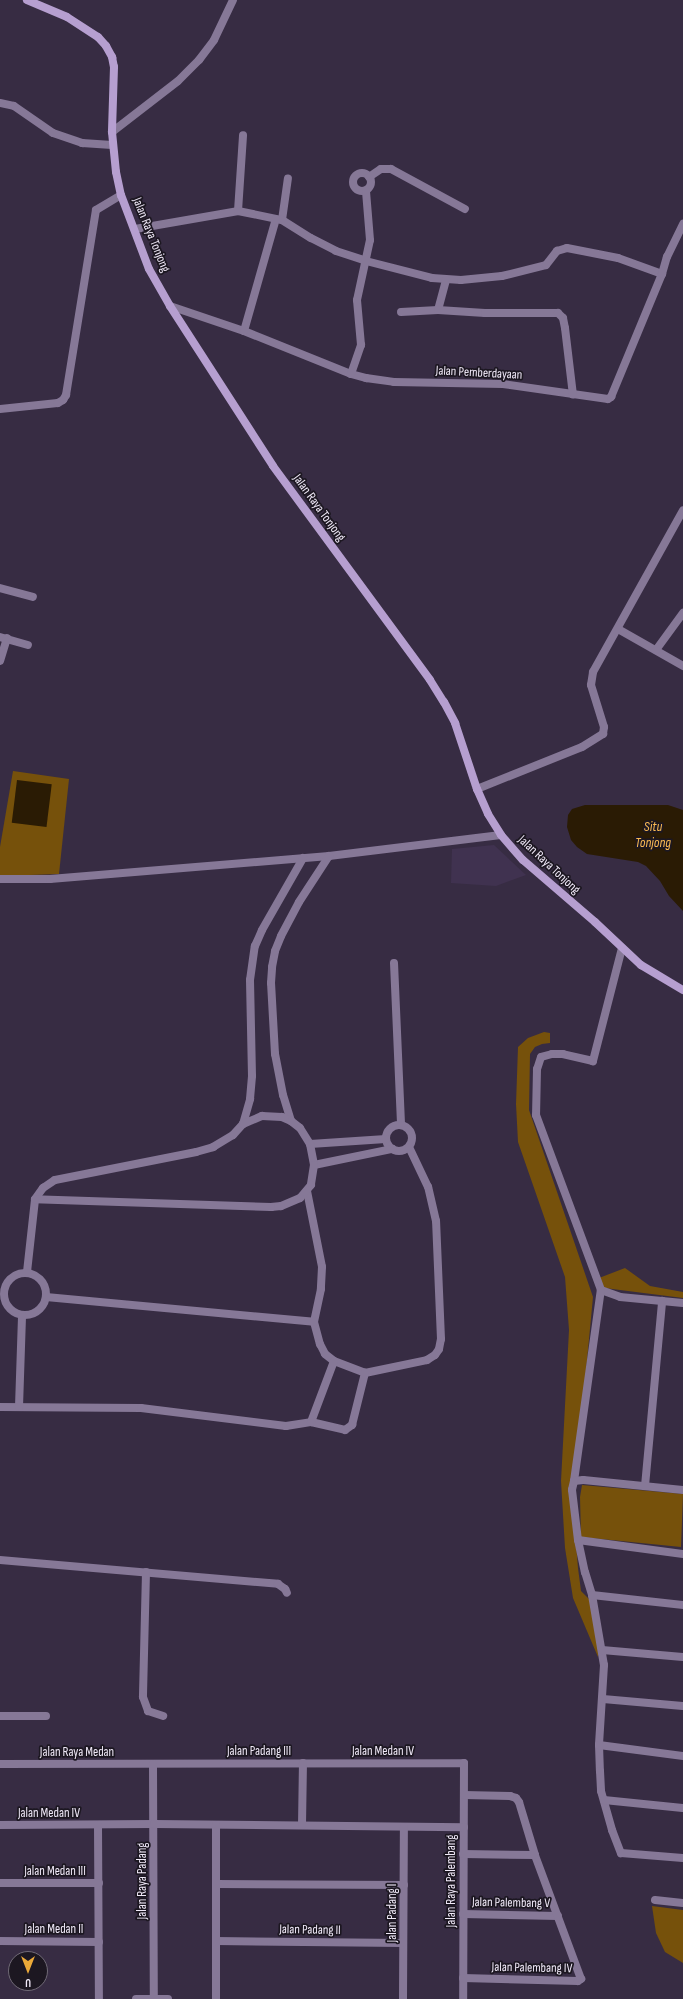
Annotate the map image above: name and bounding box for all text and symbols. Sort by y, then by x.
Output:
street label: Jalan Raya Tonjong [129,195,173,275]
street label: Jalan Pemberdayaan [435,363,523,383]
street label: Jalan Raya Tonjong [289,471,349,545]
water label: Situ Tonjong [635,819,671,852]
street label: Jalan Raya Tonjong [515,832,583,898]
street label: Jalan Padang III [227,1743,291,1759]
street label: Jalan Medan IV [352,1743,414,1759]
street label: Jalan Raya Medan [40,1744,114,1760]
street label: Jalan Medan IV [18,1805,80,1821]
street label: Jalan Raya Palembang [443,1835,459,1927]
street label: Jalan Raya Padang [134,1843,150,1919]
street label: Jalan Medan III [24,1863,86,1879]
street label: Jalan Padang I [384,1884,400,1942]
street label: Jalan Palembang V [472,1895,550,1911]
street label: Jalan Medan II [25,1921,83,1937]
street label: Jalan Padang II [279,1922,341,1938]
north arrow [8,1951,48,1991]
street label: Jalan Palembang IV [492,1959,572,1977]
text: U [25,1976,31,1989]

